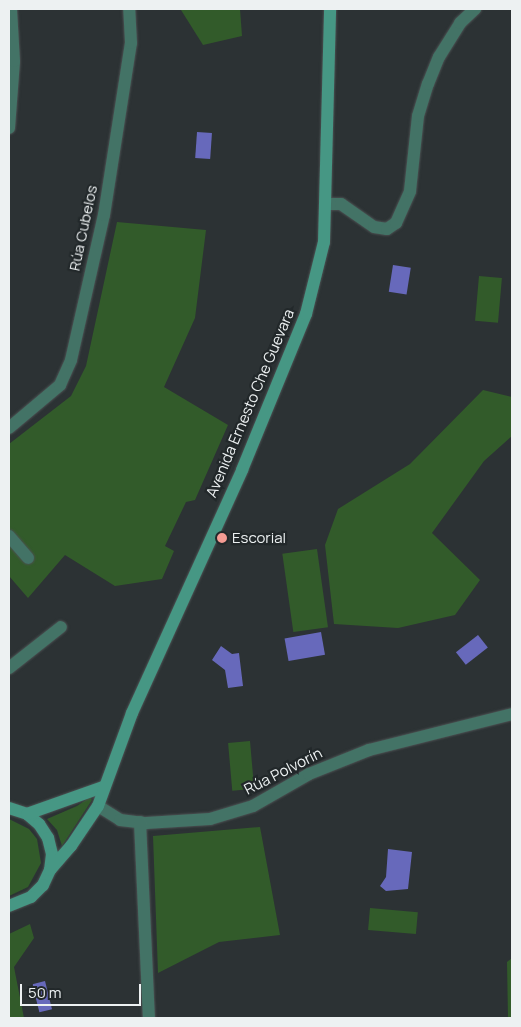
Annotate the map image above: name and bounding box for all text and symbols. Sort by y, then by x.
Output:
street label: Rúa Cubelos [65,183,101,273]
street label: Avenida Ernesto Che Guevara [202,306,298,500]
place label: Escorial [232,529,286,547]
marker: Escorial [216,532,228,544]
street label: Rúa Polvorín [241,744,325,798]
scale bar [22,974,144,1006]
text: 50 m [28,982,62,1003]

